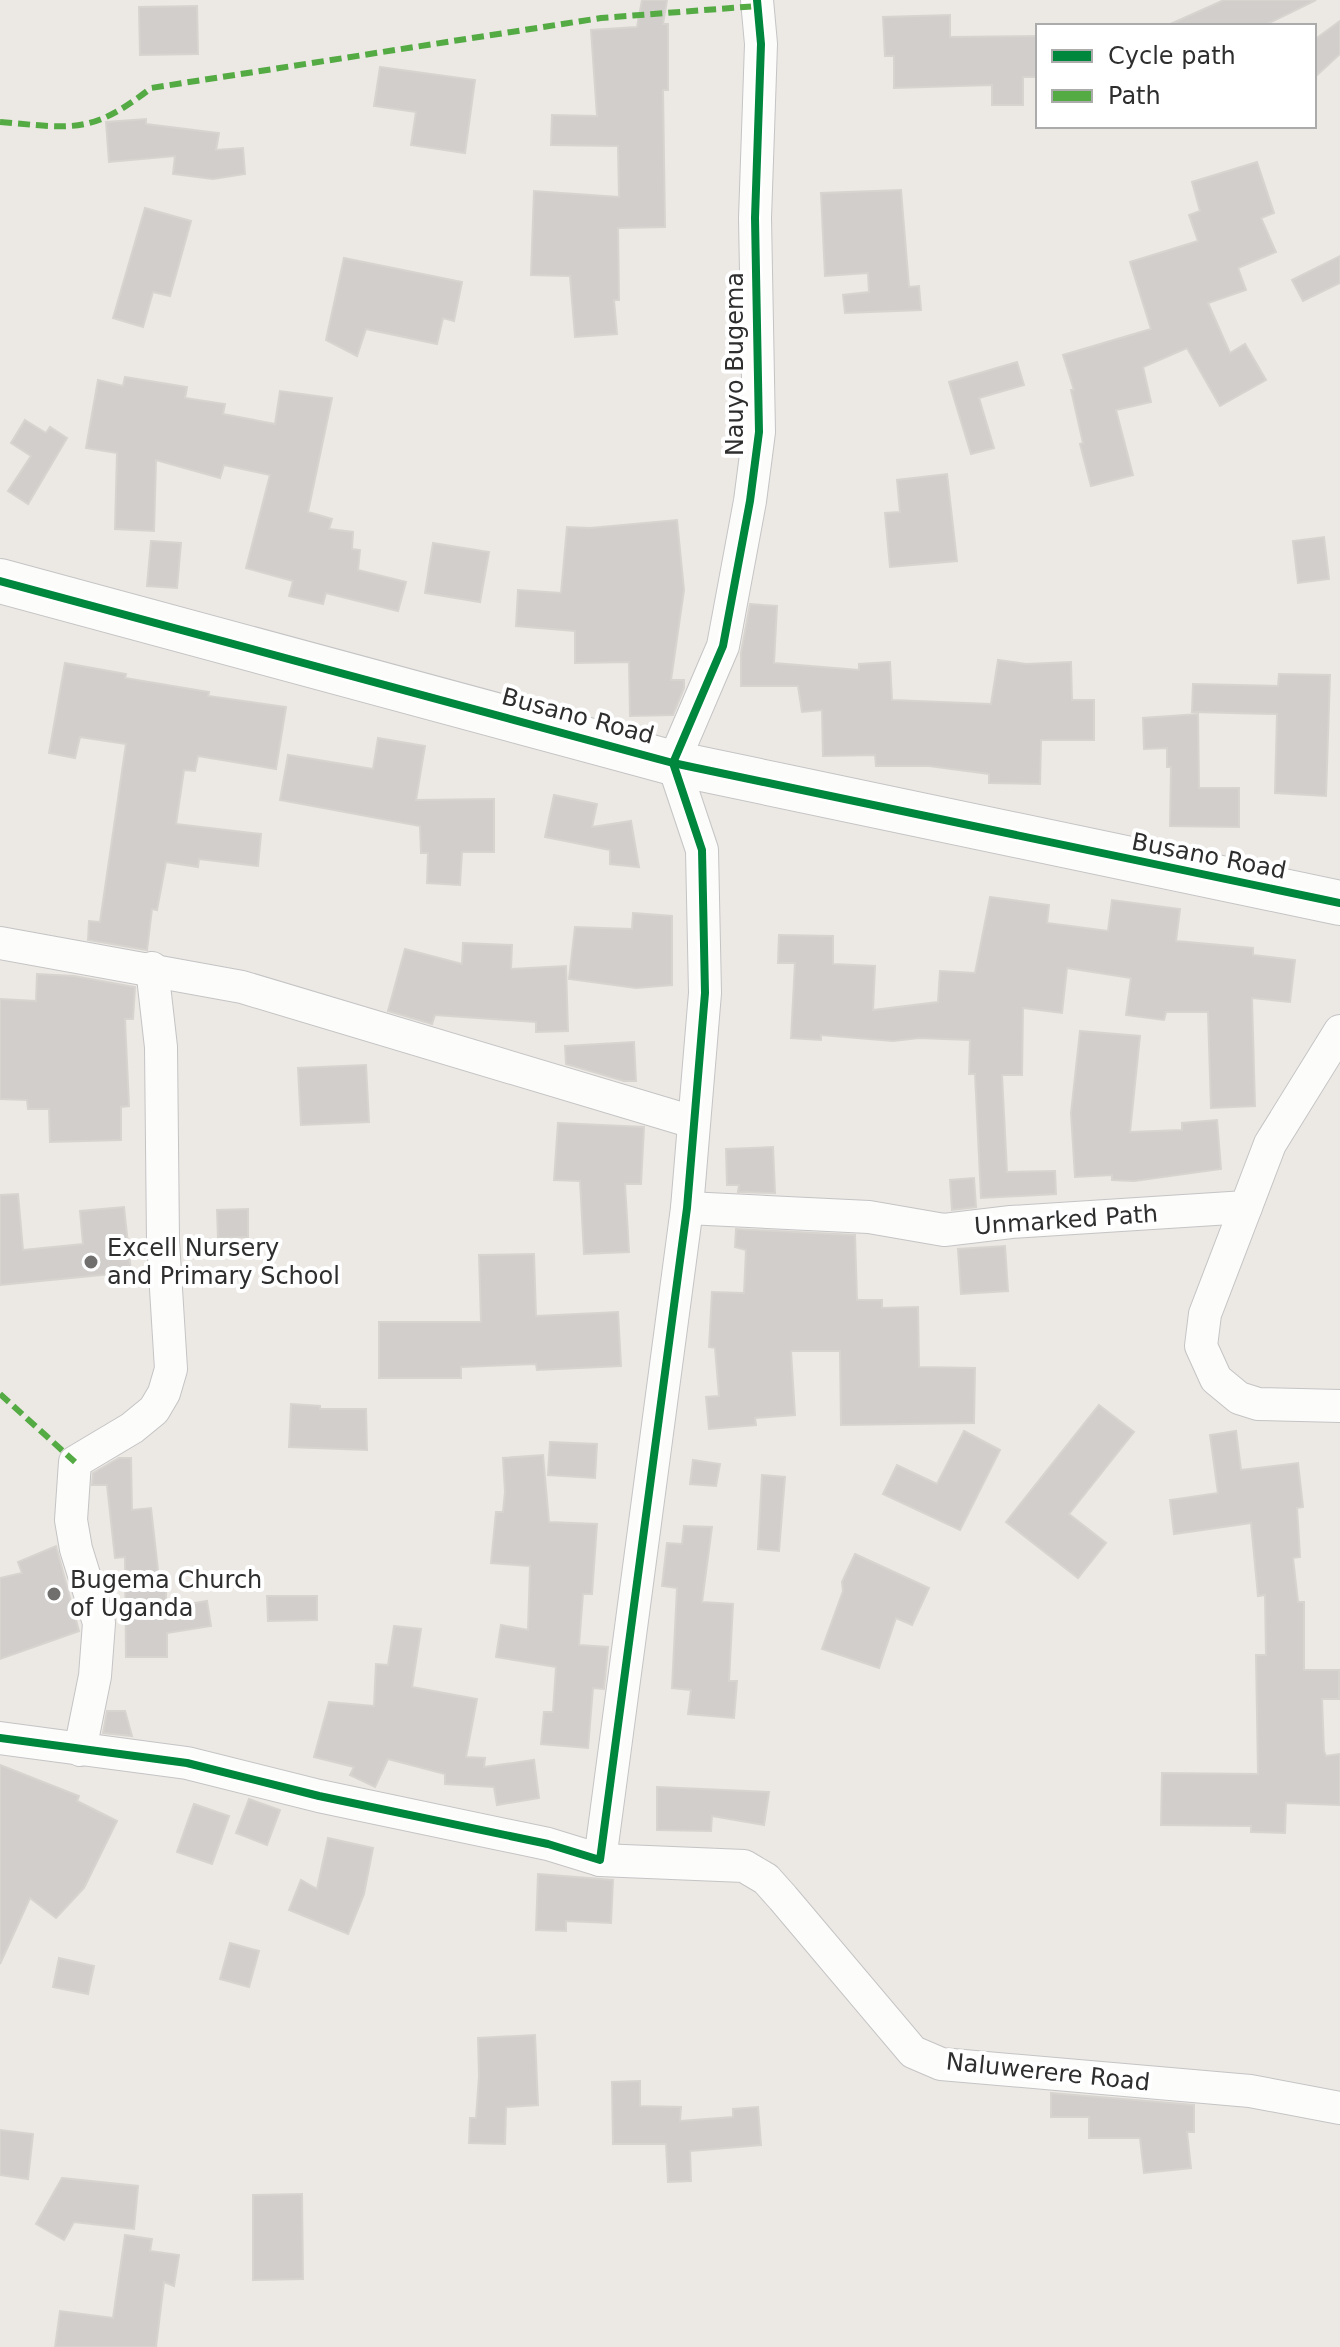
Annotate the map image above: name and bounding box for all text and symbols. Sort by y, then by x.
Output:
legend [1036,24,1316,128]
text: Cycle path [1108,42,1236,70]
text: Path [1108,82,1161,110]
street label: Nauyo Bugema [721,272,749,456]
street label: Busano Road [499,682,657,750]
street label: Busano Road [1129,827,1289,885]
street label: Unmarked Path [973,1200,1159,1240]
place label: Excell Nursery and Primary School [107,1234,340,1290]
marker: Excell Nursery and Primary School [82,1253,100,1271]
place label: Bugema Church of Uganda [70,1566,262,1622]
marker: Bugema Church of Uganda [45,1585,63,1603]
street label: Naluwerere Road [945,2047,1151,2097]

